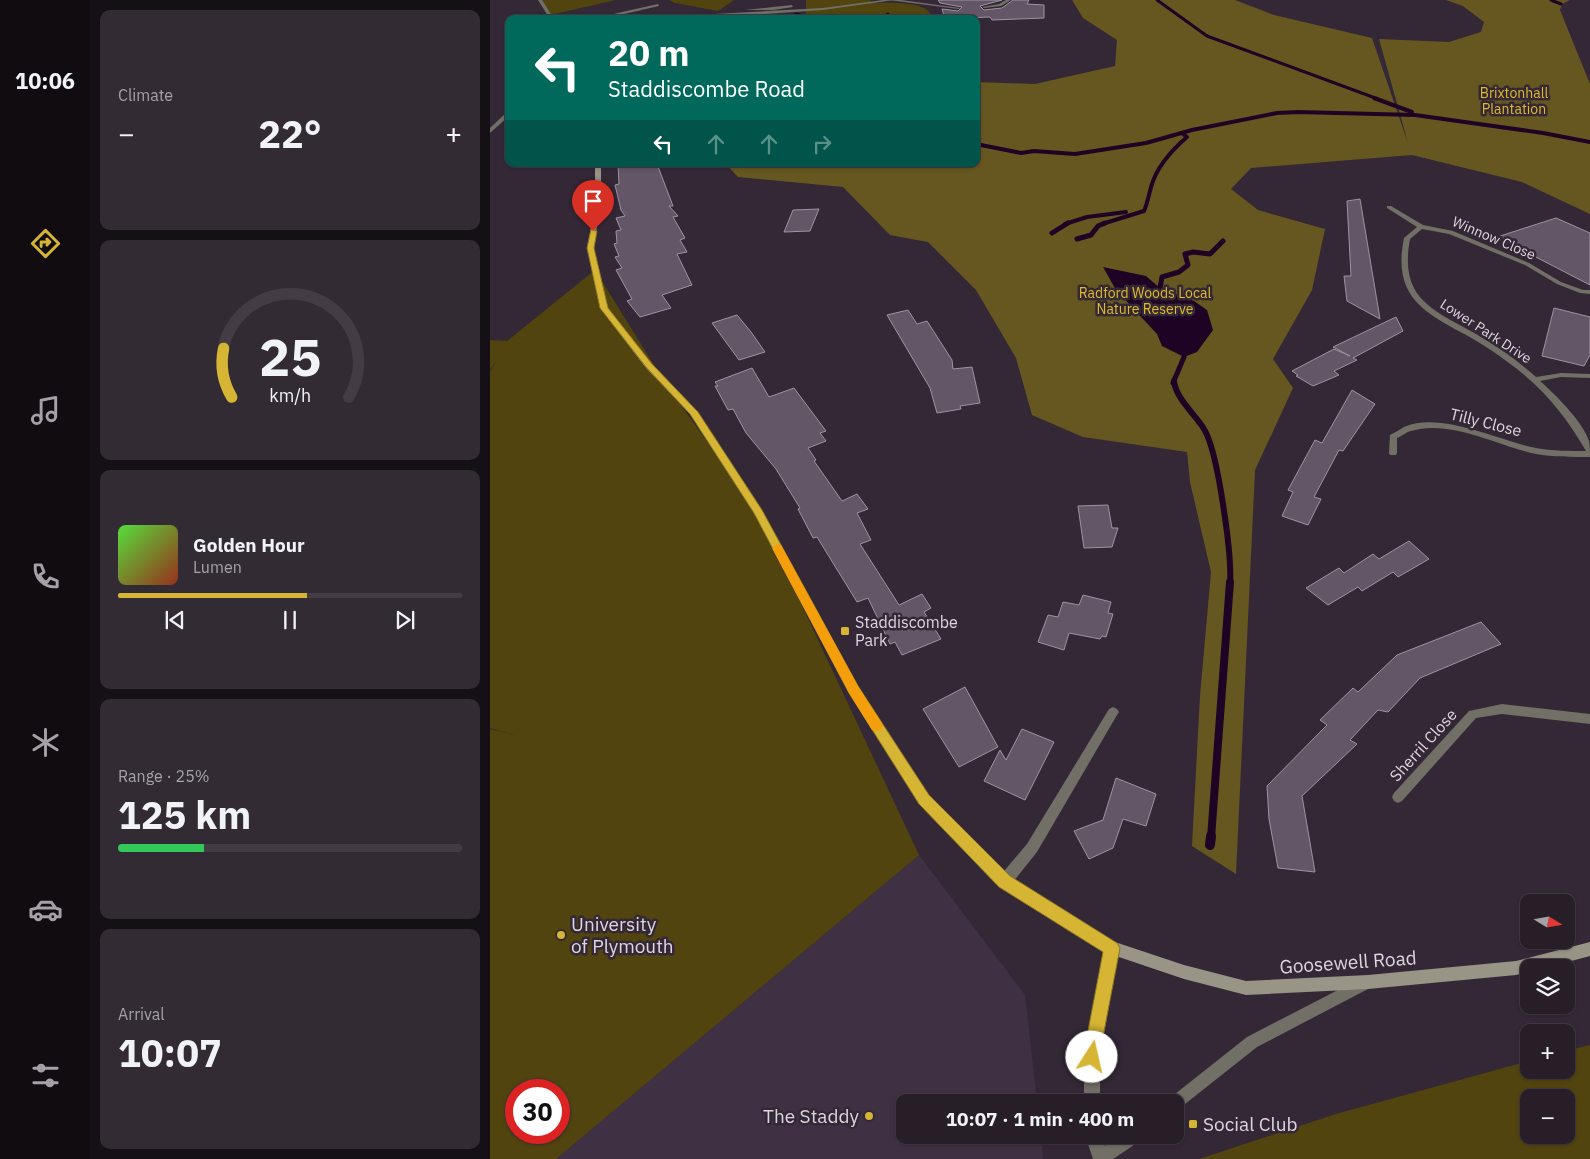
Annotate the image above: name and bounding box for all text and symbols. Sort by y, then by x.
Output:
text: 20 m [608,30,690,76]
icon: left [525,35,590,100]
text: 10:06 [15,66,75,95]
text: Staddiscombe Road [608,74,805,103]
park label: Brixtonhall Plantation [1480,84,1548,118]
text: Climate [118,85,173,105]
text: 22° [258,109,322,158]
text: − [118,115,135,152]
text: + [445,115,462,152]
icon: left [649,130,677,158]
icon: ahead [702,130,730,158]
icon: ahead [755,130,783,158]
icon: right [808,130,836,158]
pin [572,180,614,231]
icon: arrive [579,187,607,215]
street label: Winnow Close [1450,212,1539,264]
icon: directions [28,226,63,261]
park label: Radford Woods Local Nature Reserve [1079,284,1211,318]
street label: Lower Park Drive [1437,295,1535,367]
text: 25 [259,323,321,390]
text: km/h [269,384,311,407]
icon: music [28,393,63,428]
street label: Tilly Close [1448,403,1524,441]
text: Golden Hour [193,533,305,557]
text: Lumen [193,557,242,577]
icon: phone [28,559,63,594]
icon: previous [161,606,189,634]
icon: pause [276,606,304,634]
icon: next [391,606,419,634]
place label: Staddiscombe Park [855,612,958,650]
marker: Staddiscombe Park [839,625,851,637]
street label: Sherril Close [1385,704,1461,785]
icon: climate [28,725,63,760]
text: Range · 25% [118,766,210,786]
text: 125 km [118,790,251,839]
icon: car [28,892,63,927]
north arrow [1520,894,1575,949]
map controls [1520,894,1575,1144]
place label: University of Plymouth [571,912,674,958]
marker: University of Plymouth [555,929,567,941]
street label: Goosewell Road [1279,945,1417,979]
button: layers [1520,959,1575,1014]
text: Arrival [118,1004,165,1024]
button: + [1520,1024,1575,1079]
text: 10:07 [118,1028,222,1077]
position arrow [1065,1030,1117,1082]
icon: filters [28,1058,63,1093]
speed limit sign: 30 [505,1079,570,1144]
button: − [1520,1089,1575,1144]
place label: The Staddy [763,1104,860,1128]
text: 10:07 · 1 min · 400 m [946,1107,1134,1131]
marker: The Staddy [863,1110,875,1122]
place label: Social Club [1203,1112,1298,1136]
marker: Social Club [1187,1118,1199,1130]

